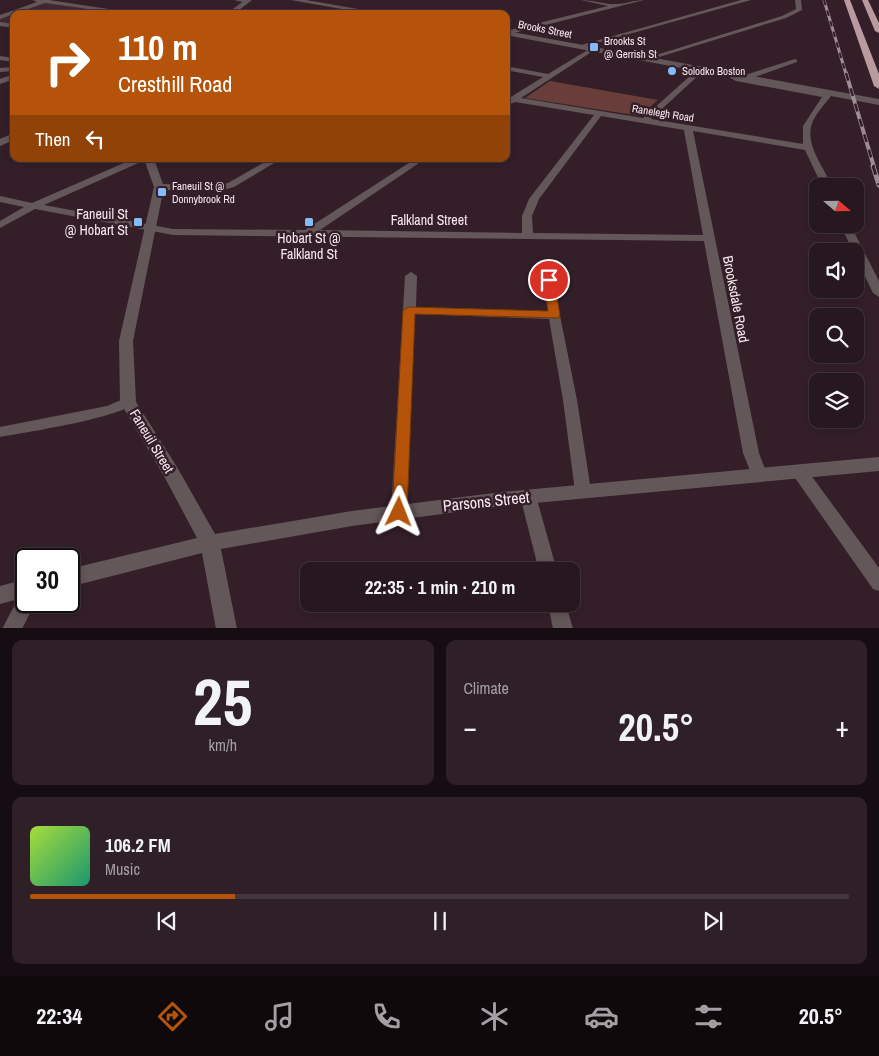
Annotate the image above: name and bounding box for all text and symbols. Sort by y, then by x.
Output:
street label: Brooks Street [517,17,574,41]
text: 110 m [118,24,198,71]
icon: right [35,30,100,95]
place label: Brookts St @ Gerrish St [604,34,657,61]
marker: Brookts St @ Gerrish St [588,41,600,53]
place label: Solodko Boston [682,64,745,78]
marker: Solodko Boston [666,65,678,77]
text: Cresthill Road [118,69,232,99]
street label: Ranelegh Road [631,101,695,125]
icon: left [81,125,109,153]
text: Then [35,126,71,152]
north arrow [809,178,864,232]
map controls [809,178,864,428]
place label: Faneuil St @ Donnybrook Rd [172,179,235,206]
marker: Faneuil St @ Donnybrook Rd [156,186,168,198]
place label: Faneuil St @ Hobart St [65,205,128,239]
street label: Falkland Street [391,211,467,229]
marker: Faneuil St @ Hobart St [132,216,144,228]
marker: Hobart St @ Falkland St [303,216,315,228]
place label: Hobart St @ Falkland St [277,229,341,263]
button: sound [809,243,864,298]
street label: Brooksdale Road [719,254,753,344]
pin [528,259,570,301]
icon: arrive [535,266,563,294]
button: search [809,308,864,363]
button: layers [809,373,864,428]
street label: Faneuil Street [126,406,178,476]
position arrow [372,485,424,537]
street label: Parsons Street [442,485,531,516]
speed limit sign: 30 [15,548,80,613]
text: 22:35 · 1 min · 210 m [365,574,515,600]
text: 25 [193,658,252,745]
text: Climate [464,677,509,699]
text: 20.5° [618,702,694,753]
text: − [464,708,477,746]
text: + [836,708,849,746]
text: km/h [209,734,237,756]
text: 106.2 FM [105,832,171,858]
text: Music [105,858,140,880]
icon: previous [153,907,181,935]
icon: pause [426,907,454,935]
icon: next [699,907,727,935]
icon: directions [155,999,190,1034]
icon: music [262,999,297,1034]
icon: phone [369,999,404,1034]
icon: climate [477,999,512,1034]
icon: car [584,999,619,1034]
icon: filters [691,999,726,1034]
text: 22:34 [36,1001,82,1031]
text: 20.5° [799,1001,843,1031]

